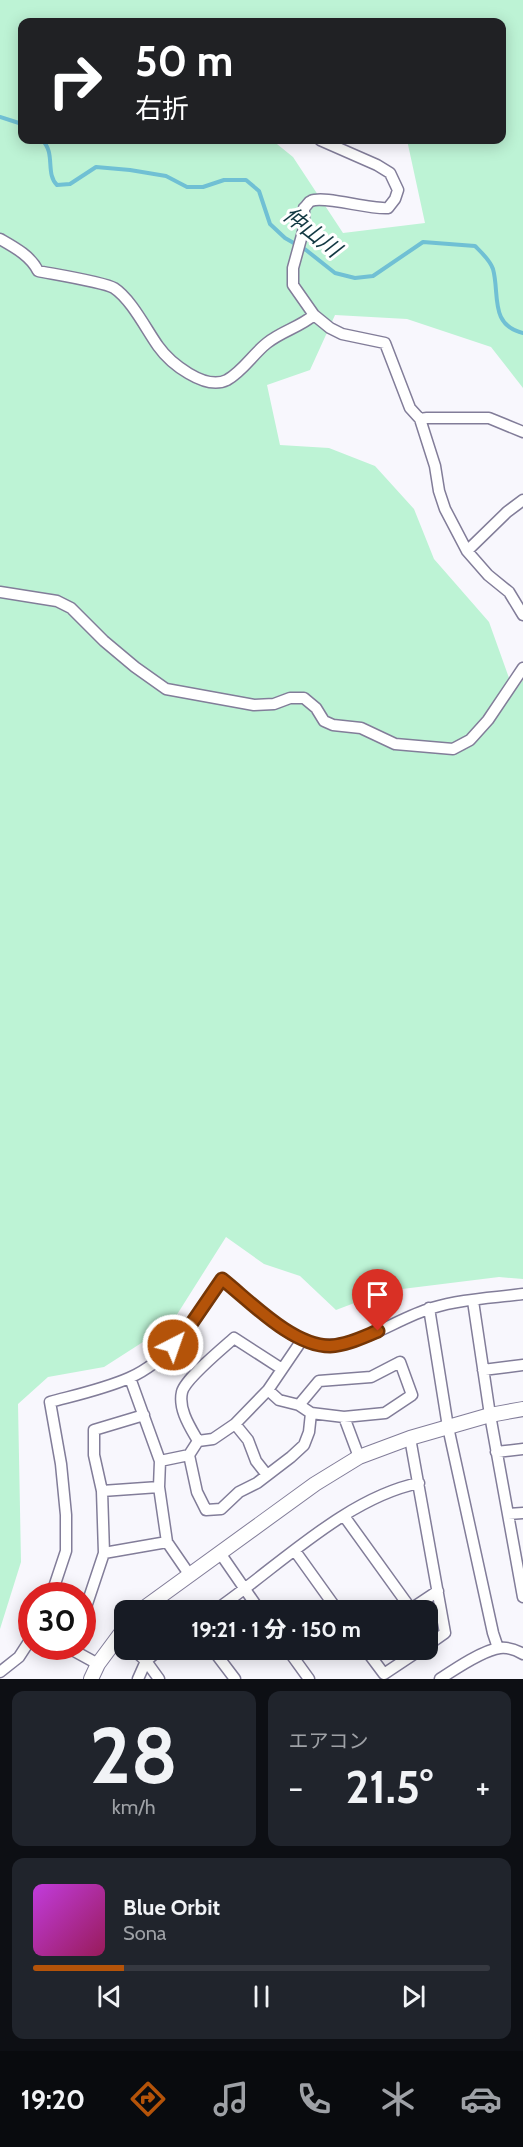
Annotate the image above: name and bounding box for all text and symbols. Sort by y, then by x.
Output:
text: 50 m [135,35,233,87]
icon: right [36,42,114,120]
text: 右折 [135,92,189,125]
water label: 仲山川 [278,201,348,264]
pin [352,1269,403,1331]
icon: arrive [361,1278,394,1311]
position arrow [141,1313,205,1377]
speed limit sign: 30 [18,1582,96,1660]
text: 19:21 · 1 分 · 150 m [191,1616,361,1643]
text: 28 [90,1708,178,1803]
text: エアコン [289,1729,369,1753]
text: 21.5° [345,1760,433,1814]
text: − [289,1767,303,1807]
text: + [475,1767,490,1807]
text: km/h [112,1795,156,1819]
text: Blue Orbit [123,1894,220,1921]
text: Sona [123,1921,166,1945]
icon: previous [93,1980,126,2013]
icon: pause [245,1980,278,2013]
icon: next [397,1980,430,2013]
icon: directions [127,2078,169,2120]
icon: music [210,2078,252,2120]
icon: phone [293,2078,335,2120]
icon: climate [377,2078,419,2120]
icon: car [460,2078,502,2120]
text: 19:20 [21,2083,85,2116]

